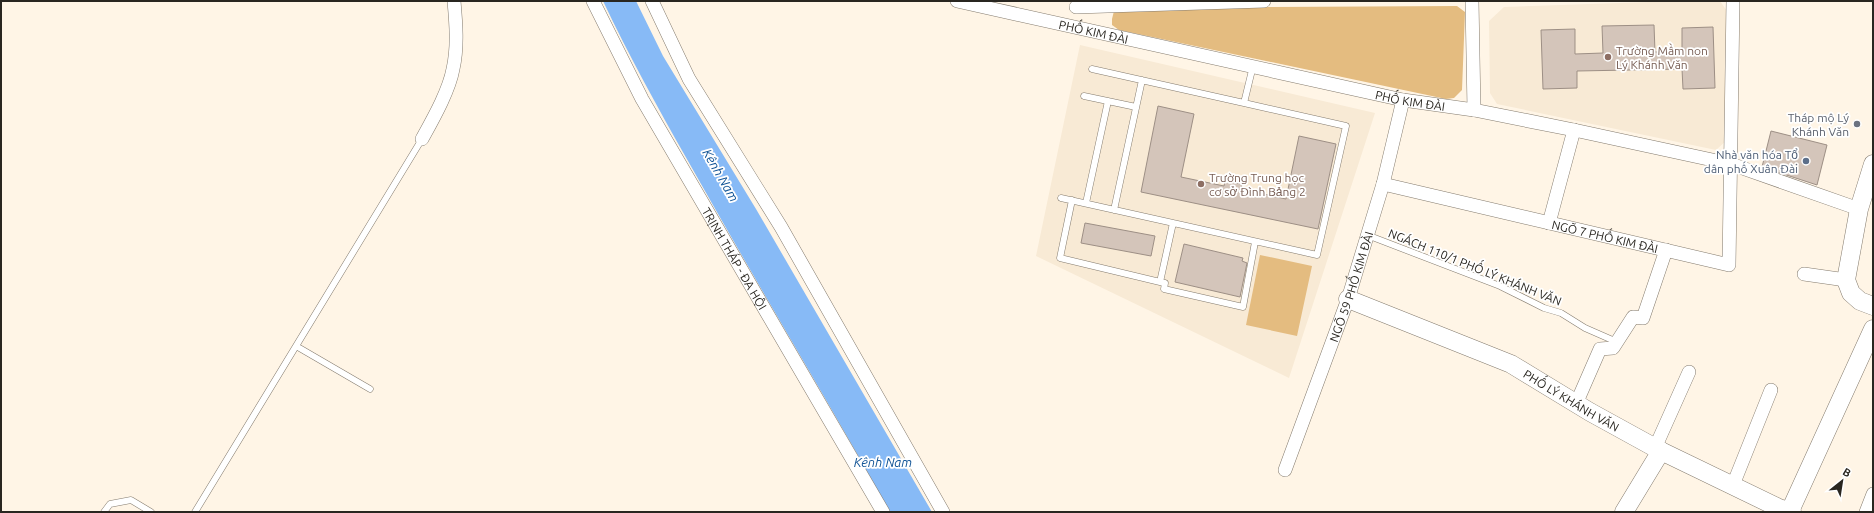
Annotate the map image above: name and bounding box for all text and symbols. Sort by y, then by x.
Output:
street label: PHỐ KIM ĐÀI [1058,17,1130,45]
place label: Trường Mầm non Lý Khánh Văn [1616,43,1708,71]
marker: Trường Mầm non Lý Khánh Văn [1603,52,1613,62]
street label: PHỐ KIM ĐÀI [1374,88,1446,112]
place label: Tháp mộ Lý Khánh Văn [1788,111,1849,138]
marker: Tháp mộ Lý Khánh Văn [1852,119,1862,129]
water label: Kênh Nam [700,146,742,204]
place label: Nhà văn hóa Tổ dân phố Xuân Đài [1704,148,1798,175]
marker: Nhà văn hóa Tổ dân phố Xuân Đài [1801,156,1811,166]
place label: Trường Trung học cơ sở Đình Bảng 2 [1209,171,1306,198]
marker: Trường Trung học cơ sở Đình Bảng 2 [1196,179,1206,189]
street label: TRỊNH THÁP - ĐA HỘI [700,205,770,312]
street label: NGÕ 7 PHỐ KIM ĐÀI [1551,217,1659,255]
street label: NGÁCH 110/1 PHỐ LÝ KHÁNH VĂN [1387,224,1565,308]
street label: NGÕ 59 PHỐ KIM ĐÀI [1326,230,1375,343]
street label: PHỐ LÝ KHÁNH VĂN [1521,367,1622,433]
water label: Kênh Nam [854,455,912,469]
north arrow [1822,461,1862,501]
text: B [1841,465,1853,479]

